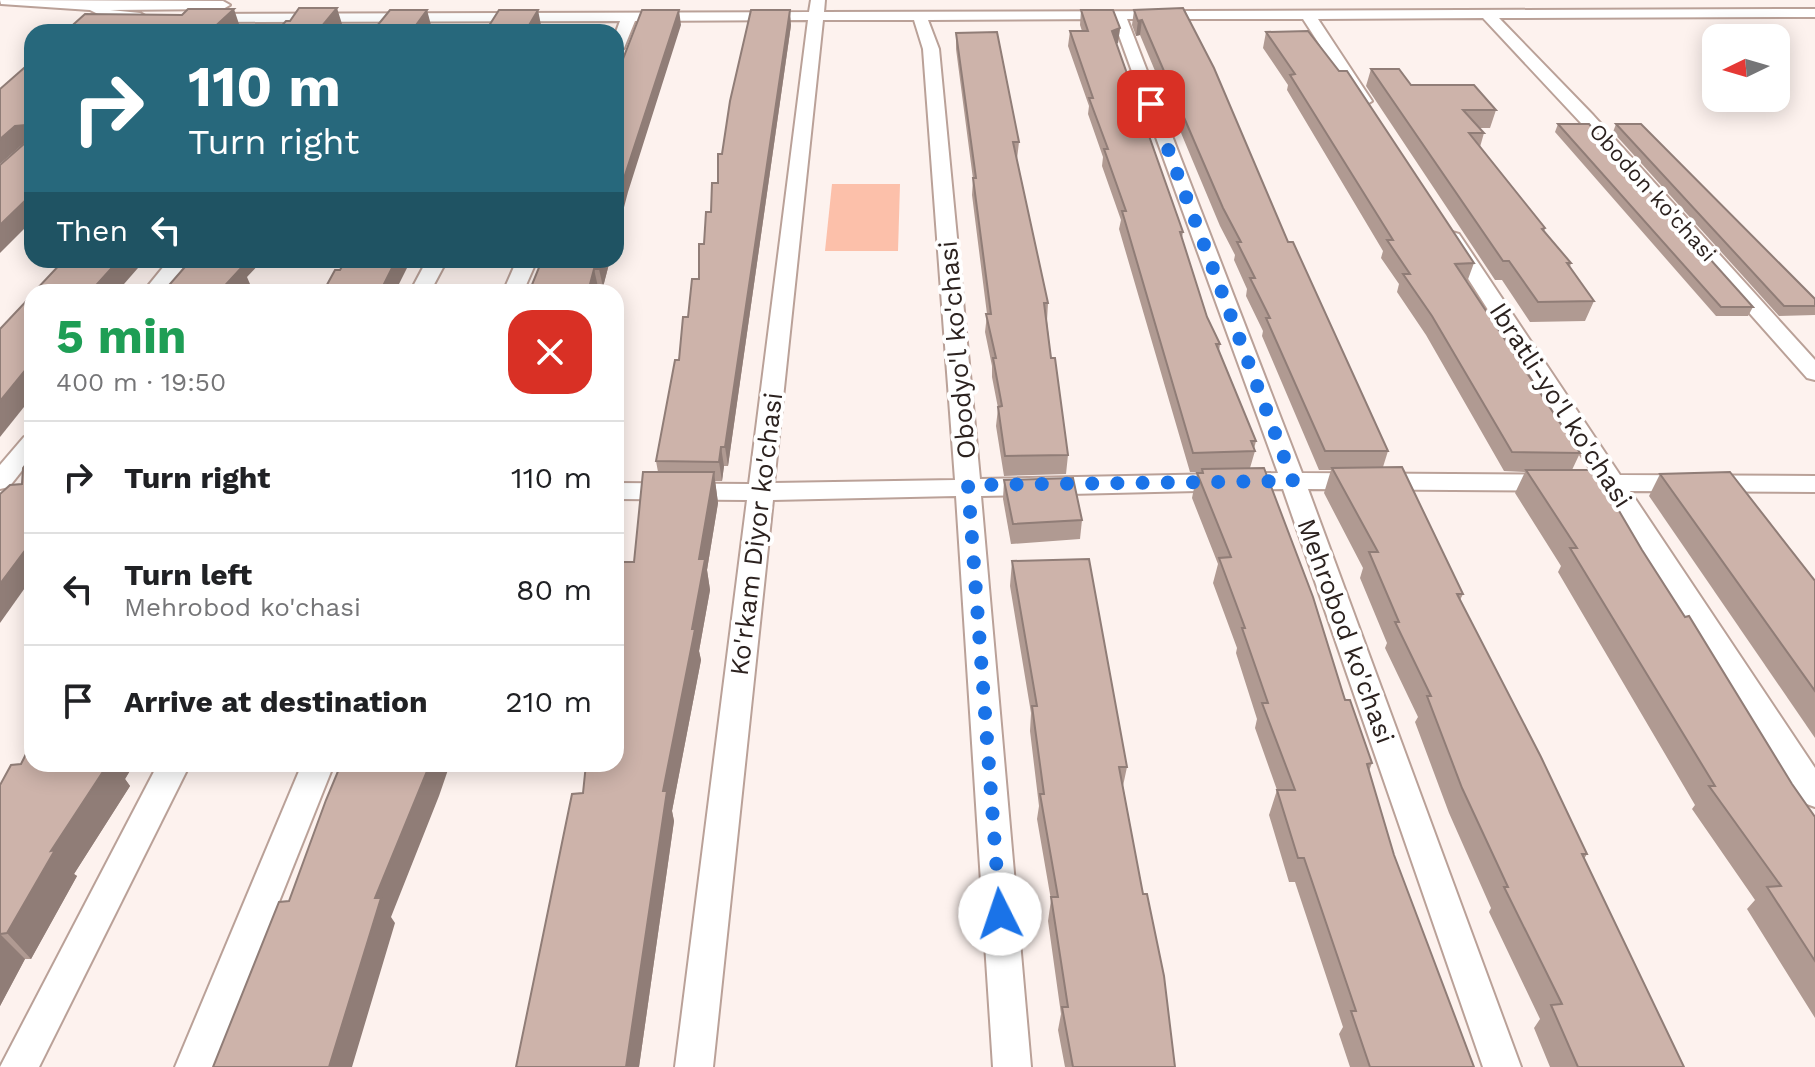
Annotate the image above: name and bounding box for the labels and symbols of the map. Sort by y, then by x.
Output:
north arrow [1702,24,1790,112]
pin [1117,70,1185,138]
street label: Obodon ko'chasi [1584,118,1721,266]
street label: Obodyo'l ko'chasi [933,240,981,460]
street label: Ibratli-yo'l ko'chasi [1484,297,1638,513]
street label: Ko'rkam Diyor ko'chasi [724,391,788,677]
street label: Mehrobod ko'chasi [1291,515,1401,747]
position arrow [958,872,1042,956]

